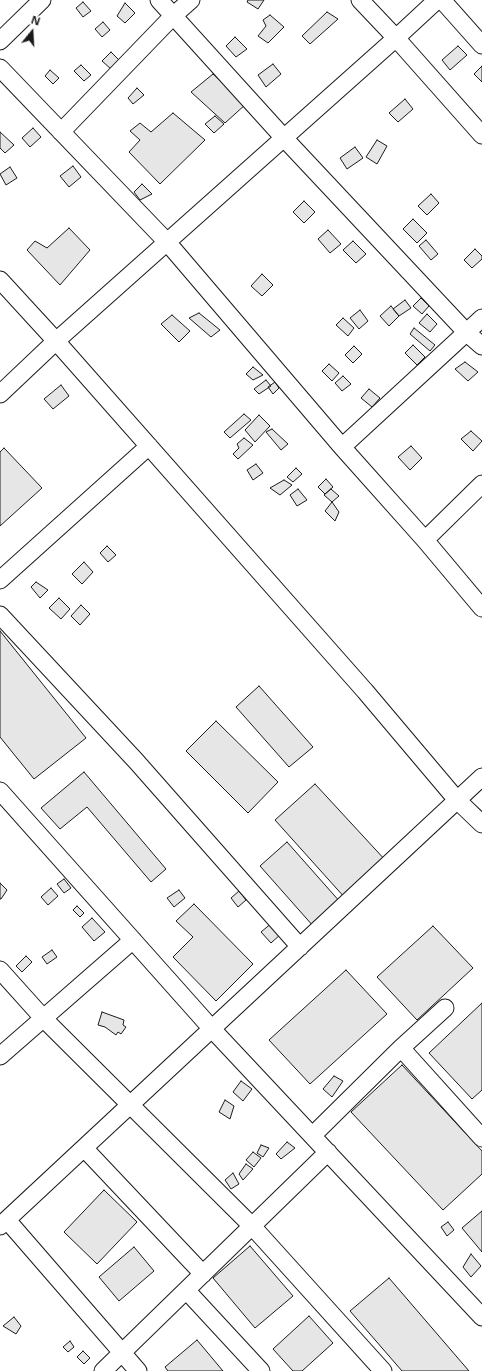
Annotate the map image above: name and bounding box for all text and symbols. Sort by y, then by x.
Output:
north arrow [12,12,52,52]
text: N [29,12,42,29]

